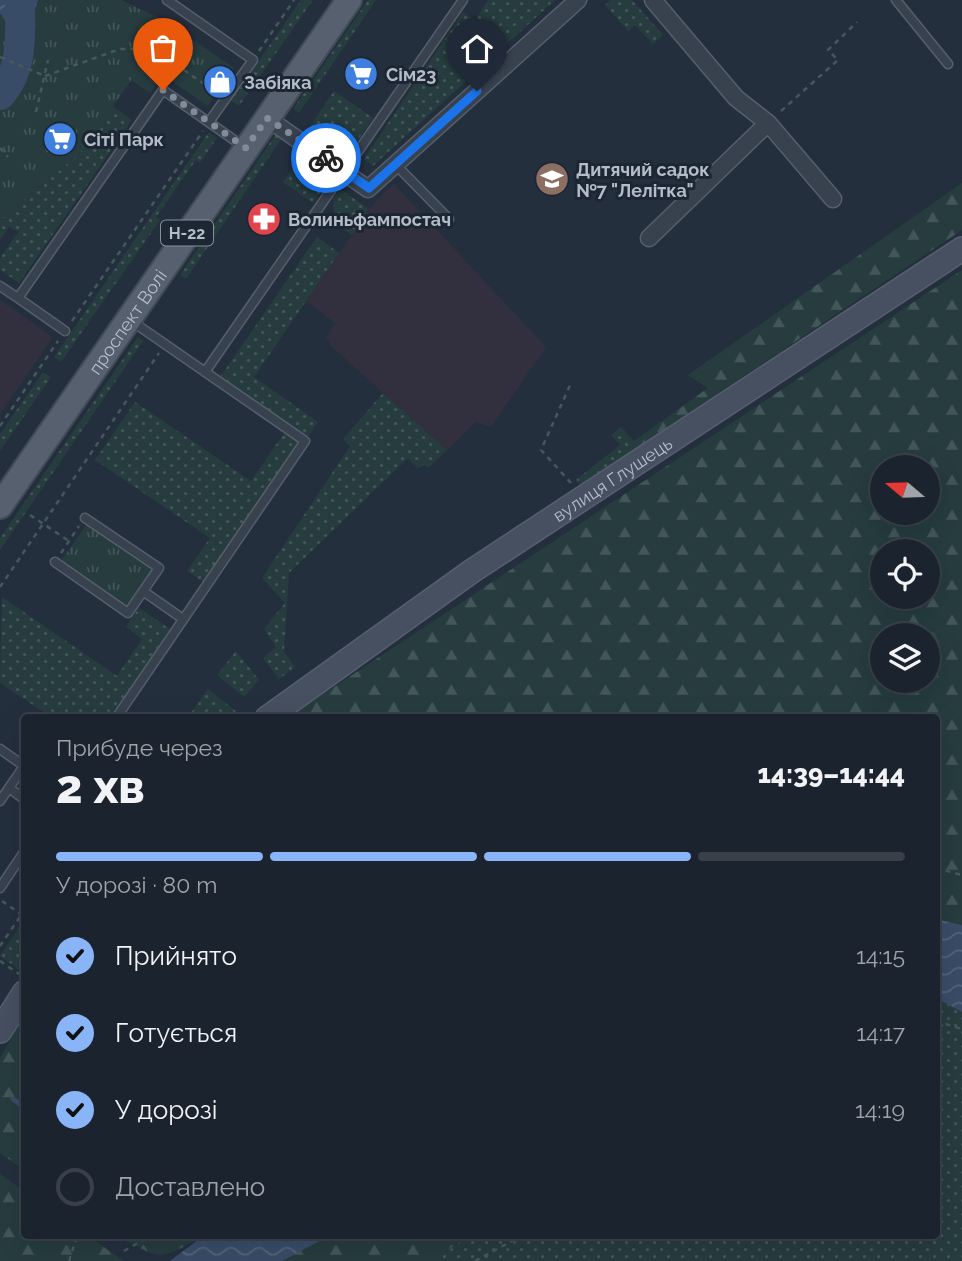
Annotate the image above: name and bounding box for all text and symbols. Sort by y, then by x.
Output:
pin [133,18,193,90]
pin [447,19,507,91]
icon: bag [144,29,182,67]
icon: home [458,30,496,68]
supermarket icon: Сім23 [342,55,380,93]
shop icon: Забіяка [201,63,239,101]
place label: Сім23 [386,64,436,85]
place label: Забіяка [244,72,312,93]
supermarket icon: Сіті Парк [41,120,79,158]
courier [291,123,361,193]
place label: Сіті Парк [84,129,164,150]
icon: bike [307,139,345,177]
place label: Дитячий садок №7 "Лелітка" [576,159,710,201]
school or university icon: Дитячий садок №7 "Лелітка" [533,160,571,198]
pharmacy icon: Волиньфампостач [245,200,283,238]
place label: Волиньфампостач [288,209,451,230]
road number: Н-22 [161,220,213,246]
street label: проспект Волі [84,265,171,378]
street label: вулиця Глушець [549,432,676,526]
north arrow [870,455,940,525]
map controls [870,455,940,693]
button: locate [870,539,940,609]
button: layers [870,623,940,693]
text: Прибуде через [56,734,223,761]
text: 14:39–14:44 [758,759,905,789]
text: 2 хв [56,760,145,814]
text: У дорозі · 80 m [56,871,217,898]
icon: check [56,937,94,975]
text: Прийнято [115,941,237,971]
text: 14:15 [856,942,905,969]
icon: check [56,1014,94,1052]
text: Готується [115,1018,237,1048]
text: 14:17 [856,1019,905,1046]
icon: check [56,1091,94,1129]
text: У дорозі [115,1095,217,1125]
text: 14:19 [855,1096,905,1123]
text: Доставлено [115,1172,265,1202]

